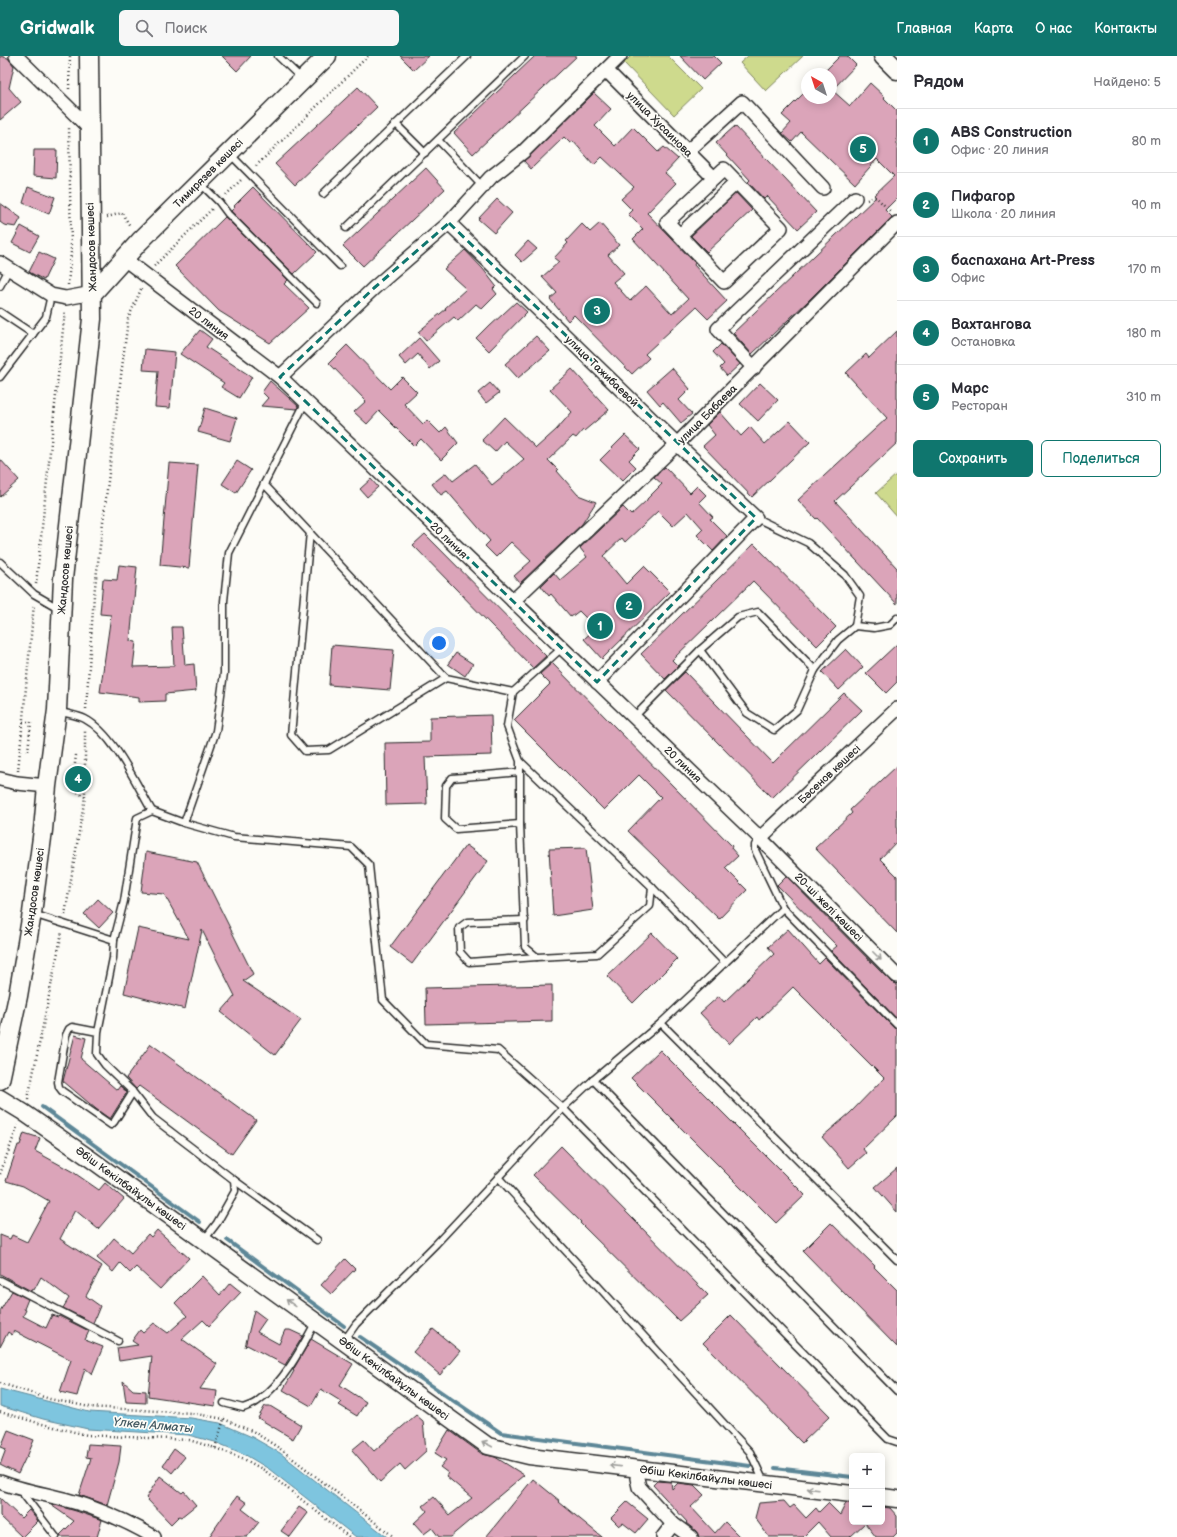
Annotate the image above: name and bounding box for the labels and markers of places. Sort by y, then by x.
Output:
pin: 5 [850,134,876,164]
pin: 3 [584,296,610,326]
pin: 2 [616,591,642,621]
pin: 1 [587,611,613,641]
pin: 4 [65,764,91,794]

